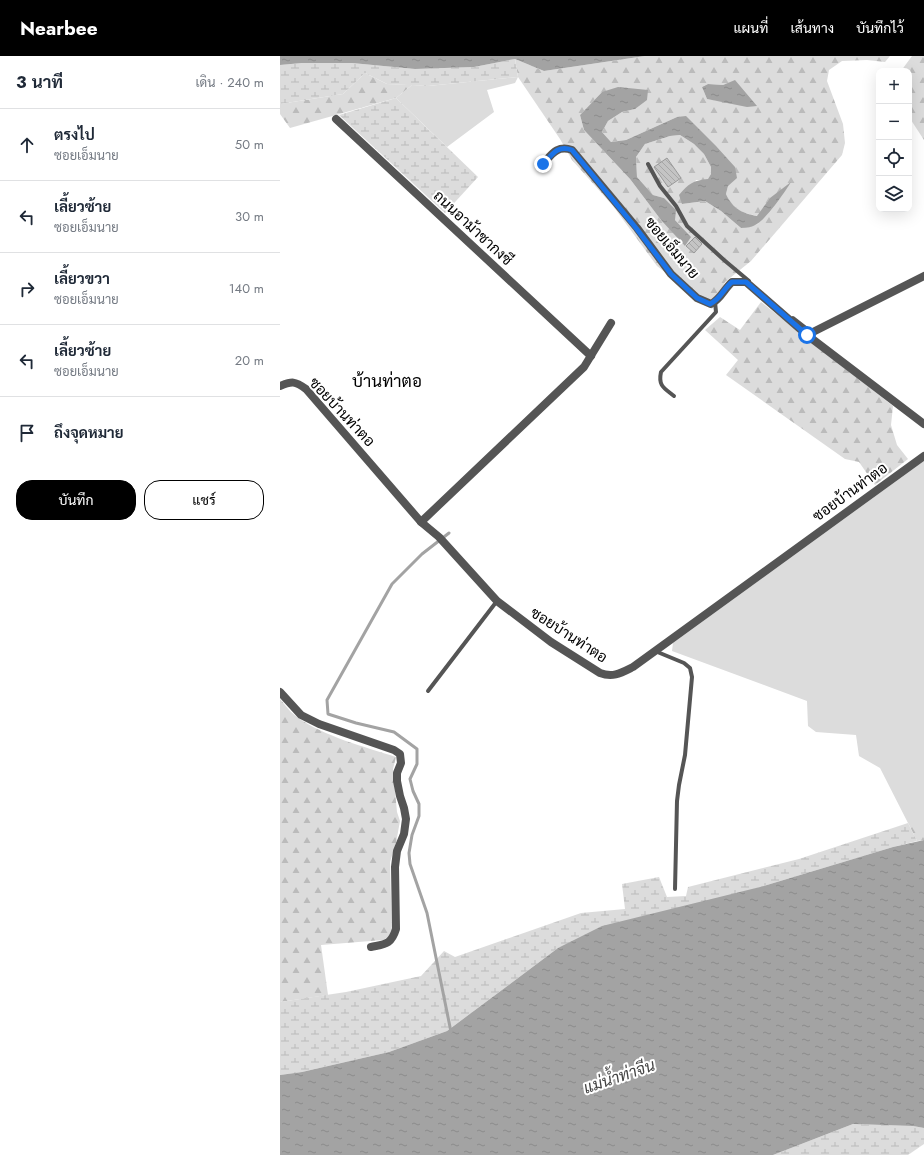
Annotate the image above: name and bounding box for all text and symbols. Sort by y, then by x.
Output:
text: Nearbee [20,15,98,42]
text: แผนที่ [733,18,768,38]
text: เส้นทาง [790,18,834,38]
text: บันทึกไว้ [856,18,904,38]
map controls [876,68,912,212]
button: + [876,68,912,104]
text: 3 นาที [16,70,63,94]
text: เดิน · 240 m [195,73,264,92]
button: − [876,104,912,140]
text: ตรงไป [54,124,95,146]
icon: ahead [16,134,38,156]
text: 50 m [235,135,264,154]
button: locate [876,140,912,176]
text: ซอยเอ็มนาย [54,146,119,165]
route end [534,155,552,173]
button: layers [876,176,912,212]
street label: ถนนอาม้าซากงซี [428,185,518,271]
text: เลี้ยวซ้าย [54,196,111,218]
icon: left [16,206,38,228]
text: 30 m [235,207,264,226]
street label: ซอยเอ็มนาย [640,212,704,284]
text: ซอยเอ็มนาย [54,218,119,237]
text: เลี้ยวขวา [54,268,110,290]
icon: right [16,278,38,300]
text: 140 m [229,279,264,298]
text: ซอยเอ็มนาย [54,290,119,309]
route start [798,326,816,344]
text: เลี้ยวซ้าย [54,340,111,362]
icon: left [16,350,38,372]
text: 20 m [235,351,264,370]
text: ซอยเอ็มนาย [54,362,119,381]
district label: บ้านท่าตอ [352,369,422,393]
street label: ซอยบ้านท่าตอ [304,372,380,452]
icon: arrive [16,422,38,444]
text: ถึงจุดหมาย [54,422,124,444]
street label: ซอยบ้านท่าตอ [808,457,892,527]
button: บันทึก [16,480,136,520]
button: แชร์ [144,480,264,520]
street label: ซอยบ้านท่าตอ [526,602,612,668]
water label: แม่น้ำท่าจีน [579,1051,658,1099]

